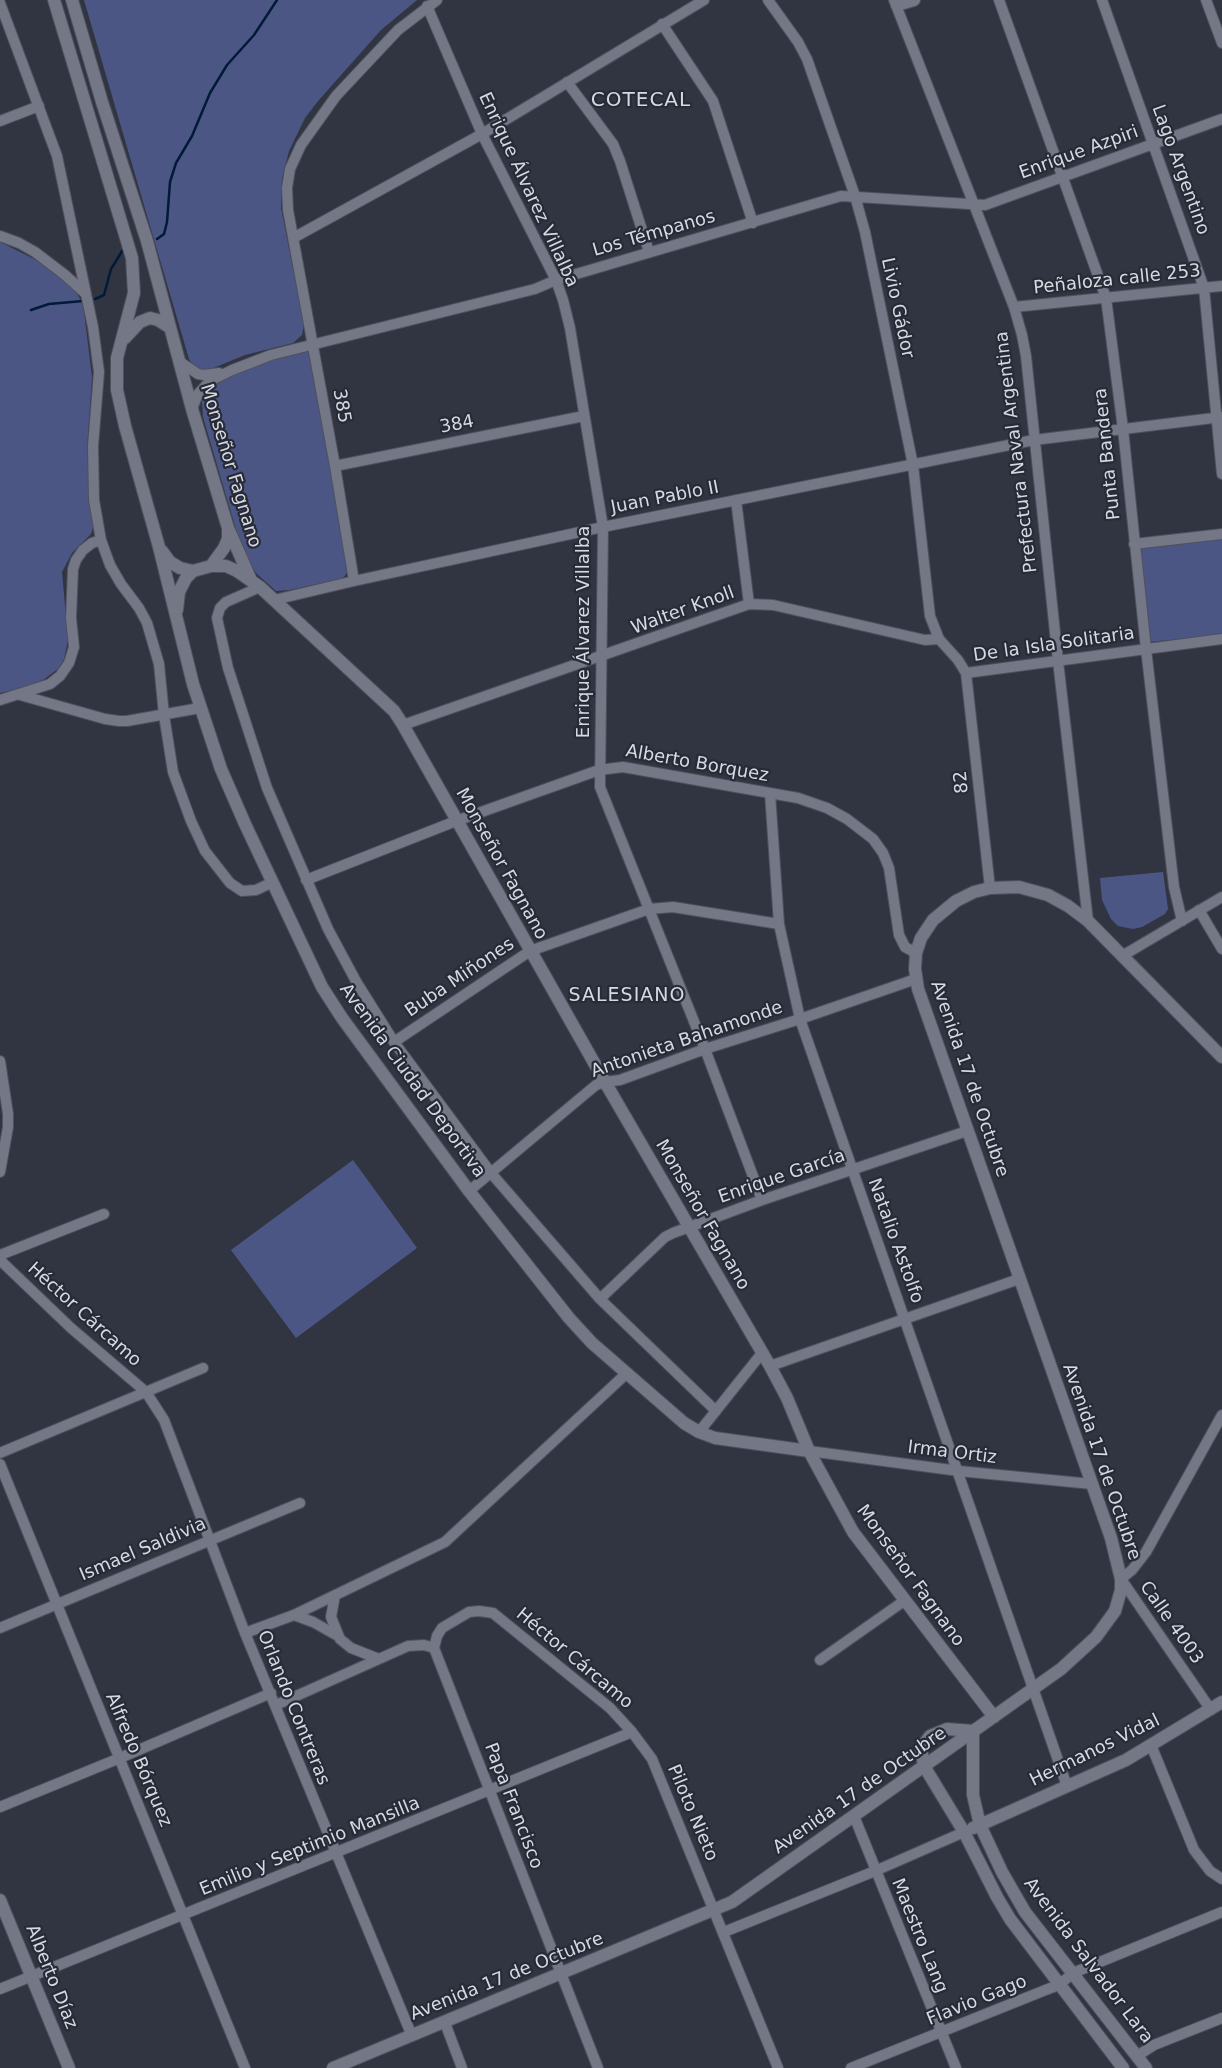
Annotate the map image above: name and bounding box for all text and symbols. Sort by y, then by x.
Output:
street label: Enrique Álvarez Villalba [473,89,583,291]
district label: COTECAL [590,89,692,113]
street label: Lago Argentino [1146,102,1214,238]
street label: Enrique Azpiri [1016,121,1142,185]
street label: Los Témpanos [590,206,718,262]
street label: Livio Gádor [876,256,918,360]
street label: Peñaloza calle 253 [1032,260,1202,300]
street label: Prefectura Naval Argentina [991,330,1043,574]
street label: Monseñor Fagnano [195,382,265,550]
street label: 385 [327,387,355,425]
street label: Punta Bandera [1090,387,1126,521]
street label: 384 [438,411,476,439]
street label: Juan Pablo II [609,477,721,519]
street label: Enrique Álvarez Villalba [573,526,595,738]
street label: Walter Knoll [628,582,738,640]
street label: De la Isla Solitaria [972,623,1136,667]
street label: Alberto Borquez [624,741,770,787]
street label: 82 [950,769,974,795]
street label: Monseñor Fagnano [450,784,552,944]
street label: Buba Miñones [401,934,519,1022]
street label: Avenida 17 de Octubre [925,978,1013,1180]
street label: Avenida Ciudad Deportiva [334,980,490,1182]
district label: SALESIANO [567,985,687,1007]
street label: Antonieta Bahamonde [588,997,786,1083]
street label: Monseñor Fagnano [650,1136,754,1294]
street label: Enrique García [716,1145,848,1209]
street label: Natalio Astolfo [862,1176,928,1306]
street label: Héctor Cárcamo [23,1258,145,1372]
street label: Avenida 17 de Octubre [1057,1361,1145,1563]
street label: Irma Ortiz [906,1437,998,1469]
street label: Monseñor Fagnano [851,1501,969,1651]
street label: Ismael Saldivia [76,1514,210,1586]
street label: Calle 4003 [1135,1577,1207,1669]
street label: Héctor Cárcamo [511,1604,637,1714]
street label: Orlando Contreras [252,1627,334,1789]
street label: Alfredo Bórquez [100,1690,176,1830]
street label: Hermanos Vidal [1026,1710,1164,1792]
street label: Avenida 17 de Octubre [769,1723,951,1859]
street label: Papa Francisco [479,1740,547,1872]
street label: Piloto Nieto [662,1761,722,1865]
street label: Emilio y Septimio Mansilla [197,1793,423,1901]
street label: Avenida Salvador Lara [1019,1874,1157,2048]
street label: Maestro Lang [886,1876,952,1996]
street label: Alberto Díaz [20,1922,82,2032]
street label: Avenida 17 de Octubre [407,1928,607,2026]
street label: Flavio Gago [924,1971,1030,2031]

